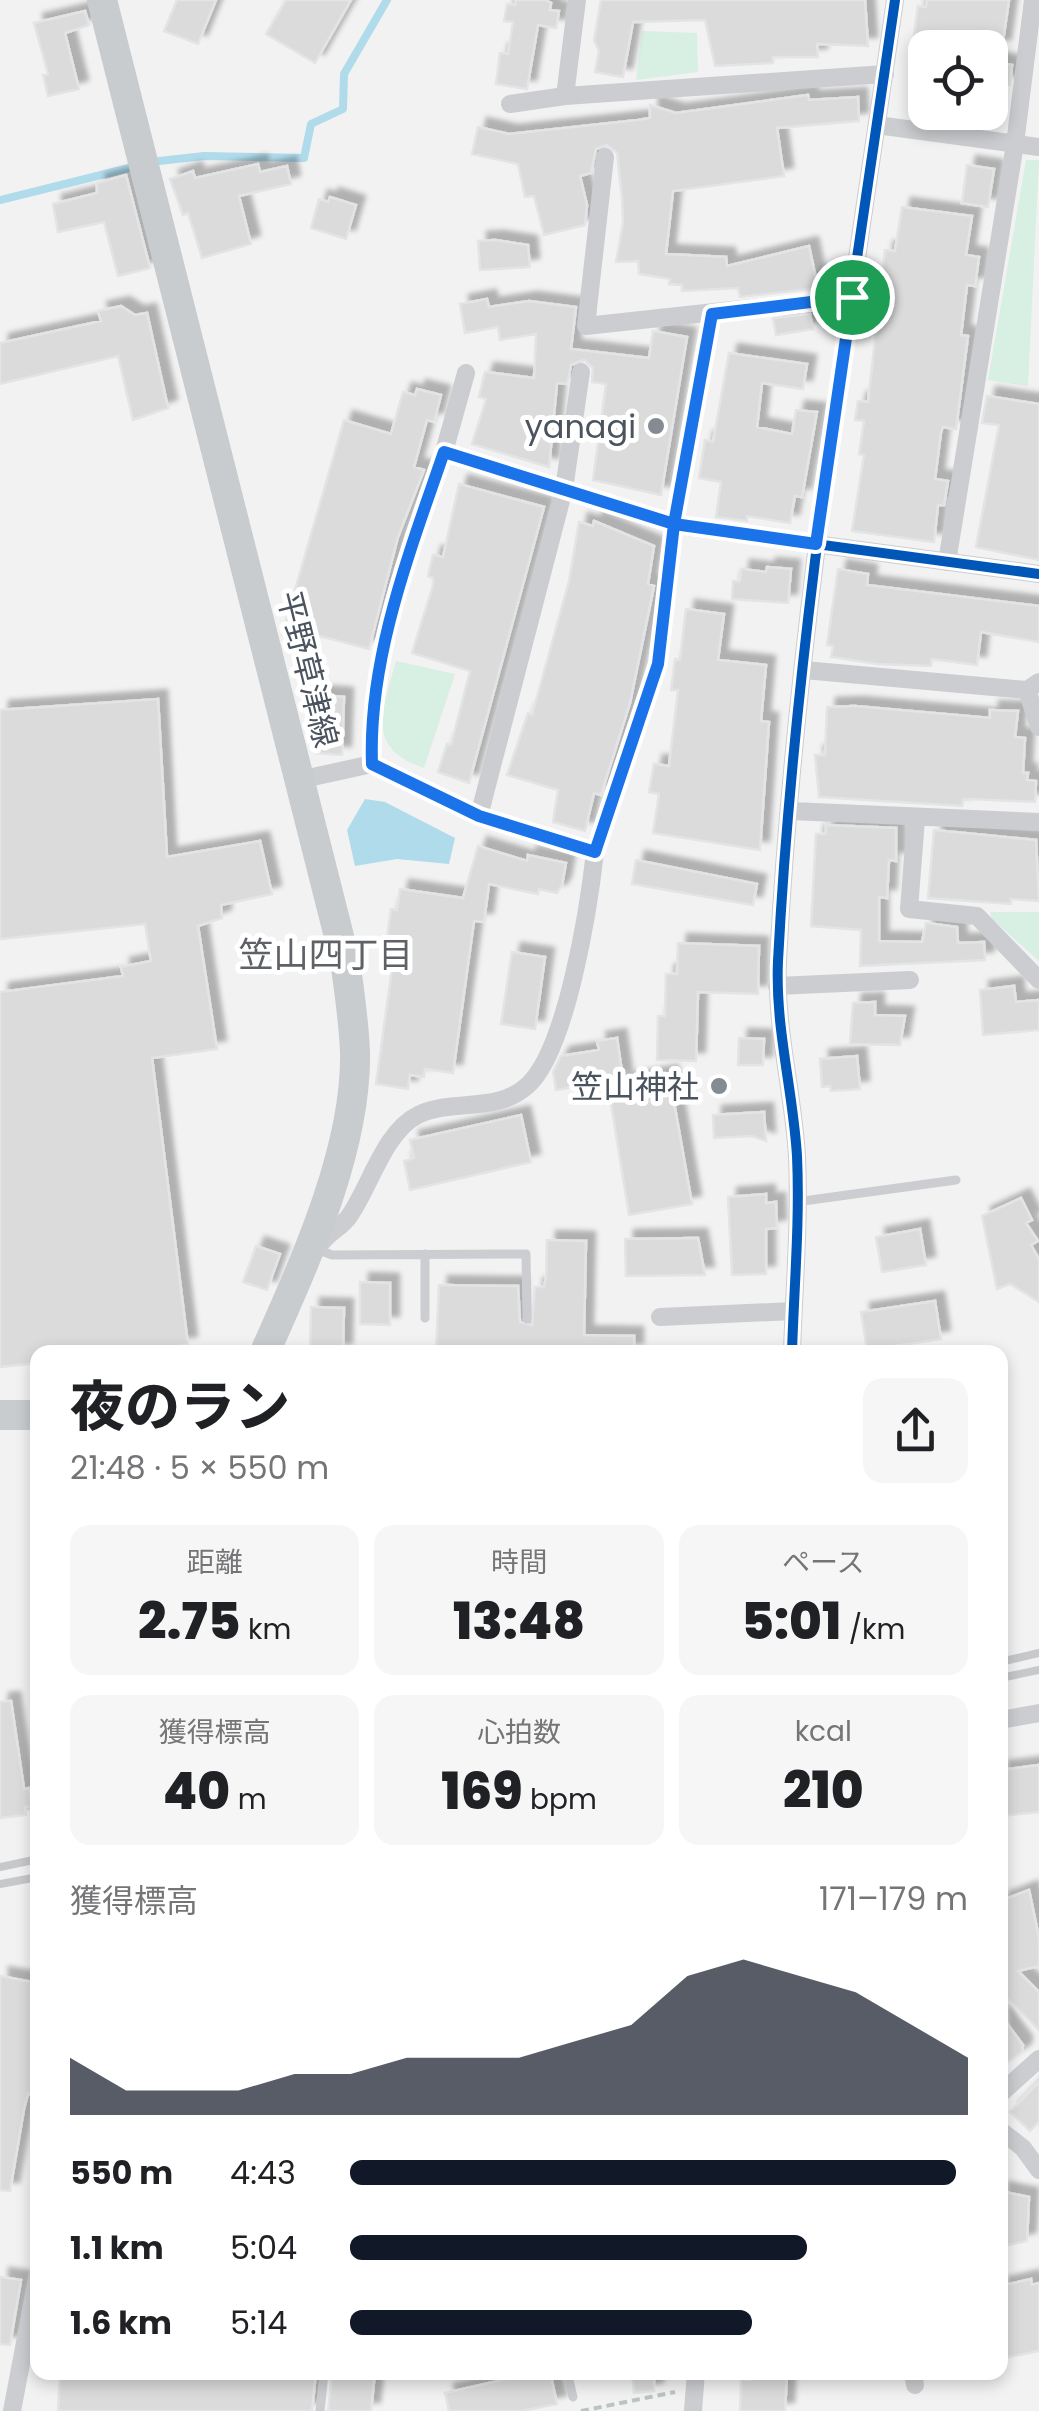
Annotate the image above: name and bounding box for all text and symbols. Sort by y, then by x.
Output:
map controls [908,30,1008,130]
button: locate [908,30,1008,130]
pin [810,255,895,340]
icon: arrive [825,270,880,325]
place label: yanagi [525,404,636,449]
marker: yanagi [645,415,667,437]
street label: 平野草津線 [267,586,349,752]
district label: 笠山四丁目 [238,930,414,979]
place label: 笠山神社 [571,1064,699,1109]
marker: 笠山神社 [708,1075,730,1097]
text: 夜のラン [70,1368,290,1445]
button: share [863,1378,968,1483]
text: 21:48 · 5 × 550 m [70,1445,329,1490]
text: 距離 [187,1543,243,1582]
text: 時間 [491,1543,547,1582]
text: ペース [782,1543,865,1582]
text: 2.75 [138,1586,240,1657]
text: 13:48 [453,1586,585,1657]
text: 5:01 [741,1586,841,1657]
text: km [240,1610,291,1649]
text: /km [841,1610,905,1649]
text: kcal [795,1712,852,1751]
text: 獲得標高 [159,1713,271,1752]
text: 心拍数 [477,1713,561,1752]
text: 210 [783,1755,864,1826]
text: 40 [163,1756,230,1827]
text: 169 [441,1756,523,1827]
text: m [230,1780,267,1819]
text: bpm [523,1780,597,1819]
text: 171–179 m [819,1876,968,1921]
text: 獲得標高 [70,1878,198,1923]
text: 550 m [70,2150,173,2195]
text: 4:43 [230,2150,296,2195]
text: 1.1 km [70,2225,164,2270]
text: 5:04 [230,2225,297,2270]
text: 1.6 km [70,2300,172,2345]
text: 5:14 [230,2300,287,2345]

